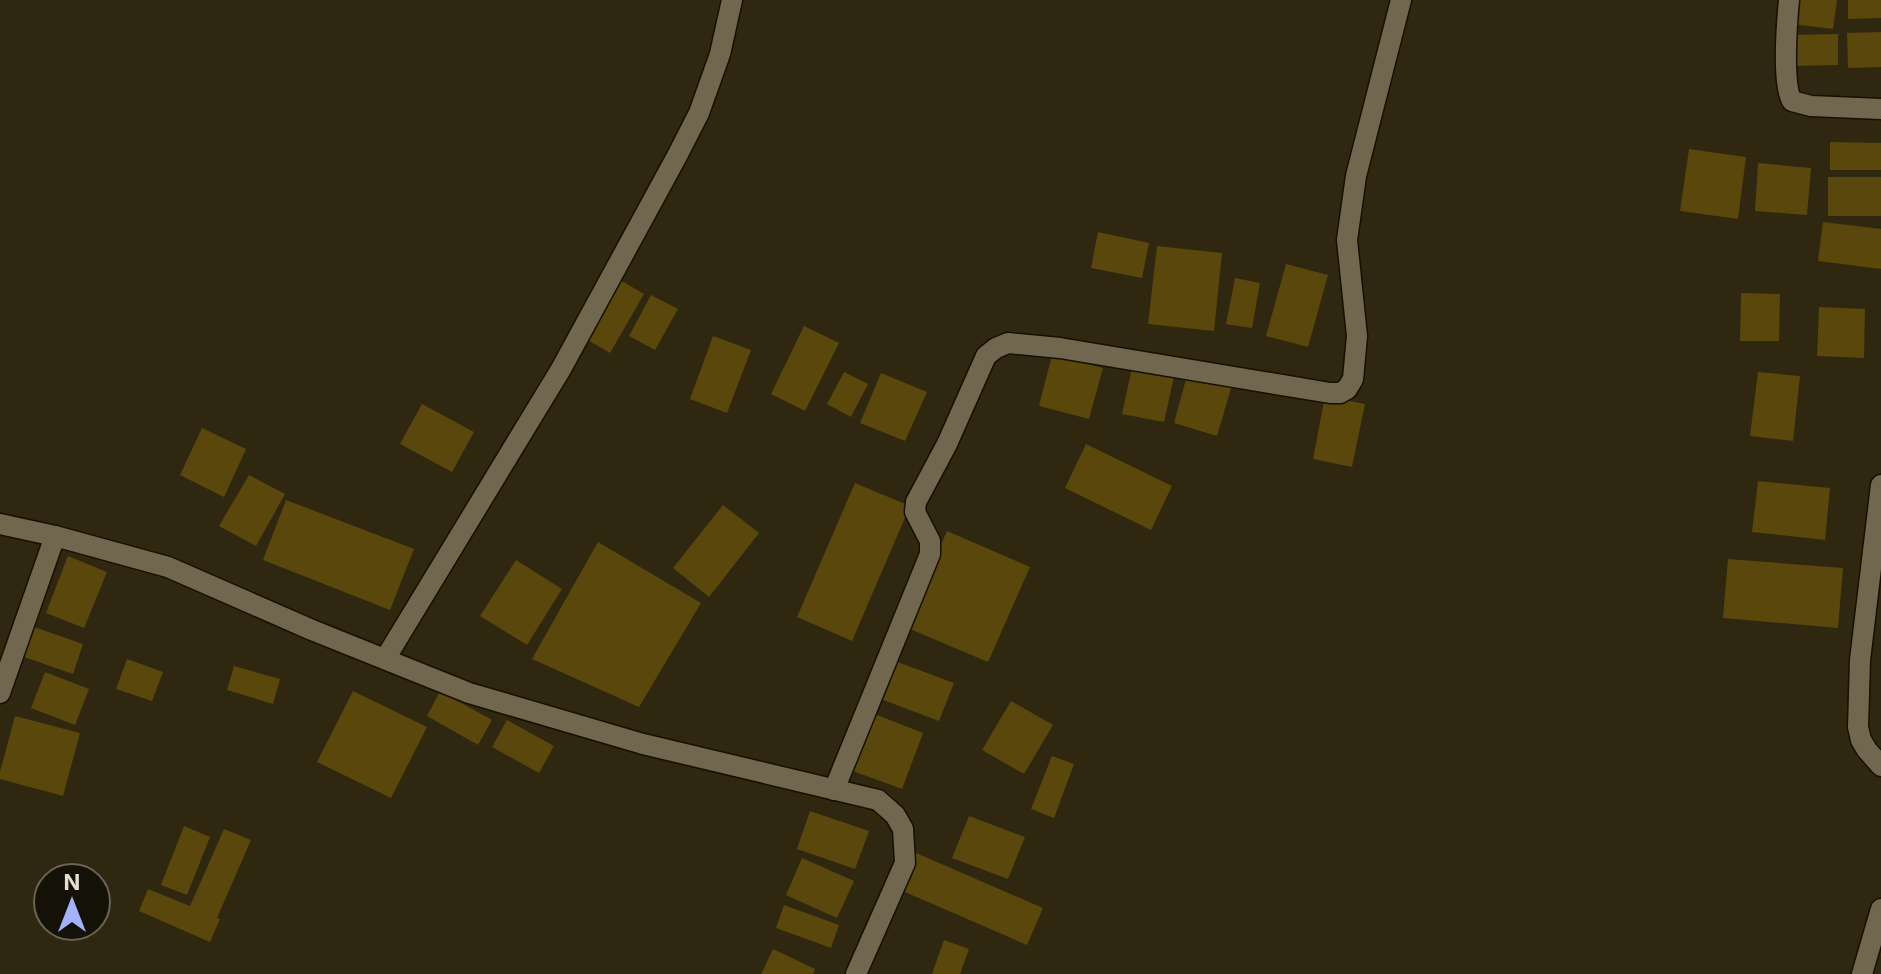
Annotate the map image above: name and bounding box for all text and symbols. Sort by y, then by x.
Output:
north arrow [32,862,112,942]
text: N [64,869,80,895]

